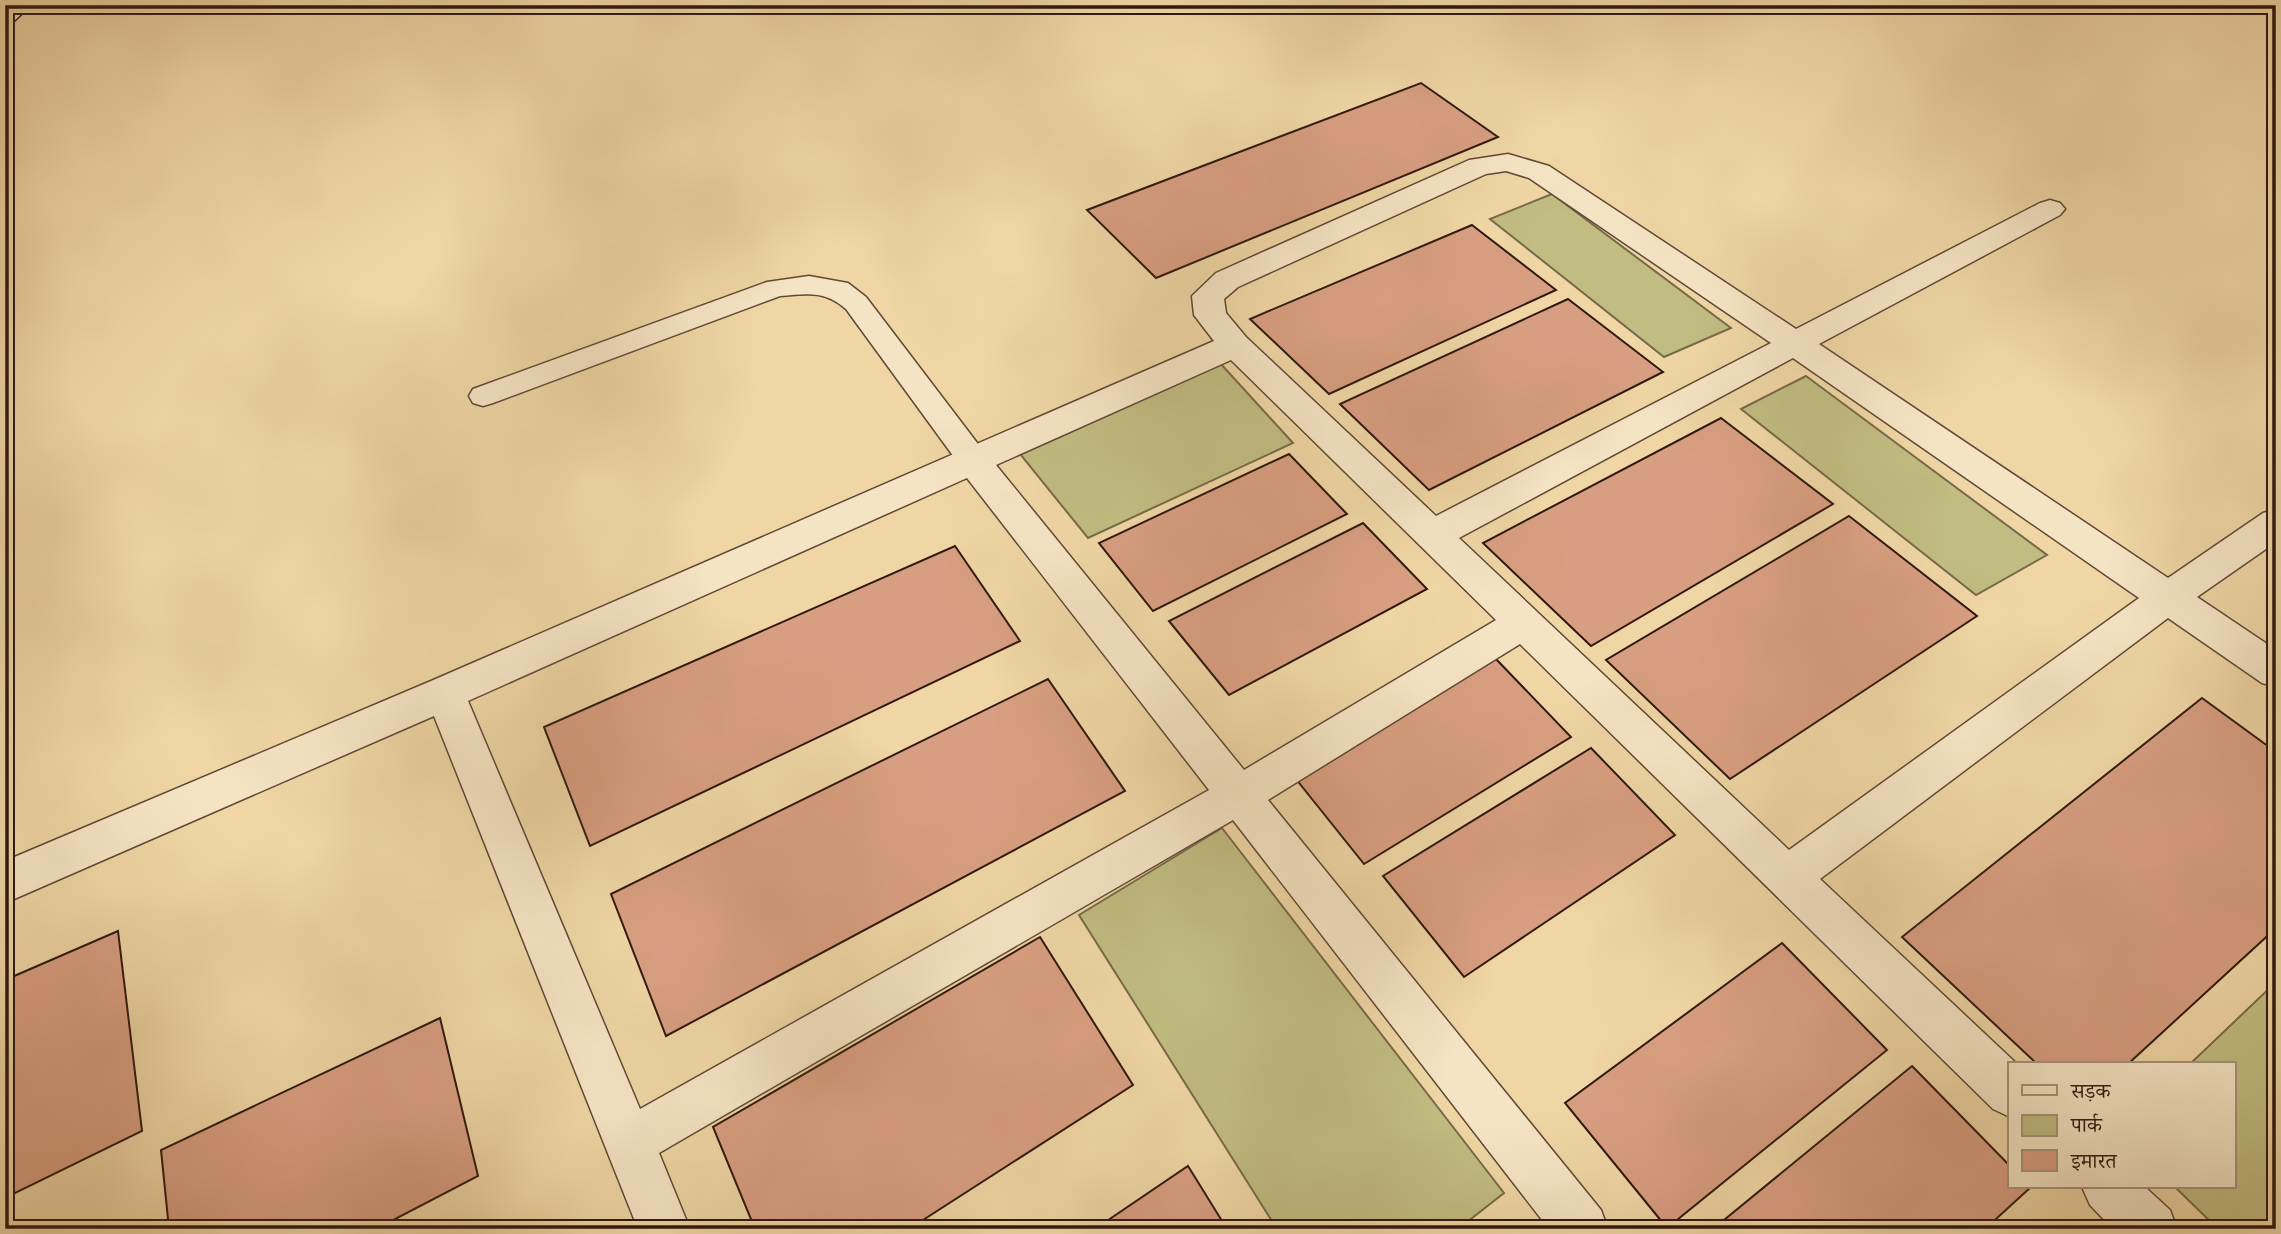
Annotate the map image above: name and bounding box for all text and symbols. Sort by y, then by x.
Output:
legend [2008,1062,2236,1188]
text: सड़क [2070,1078,2111,1105]
text: पार्क [2070,1112,2103,1139]
text: इमारत [2070,1148,2118,1175]

